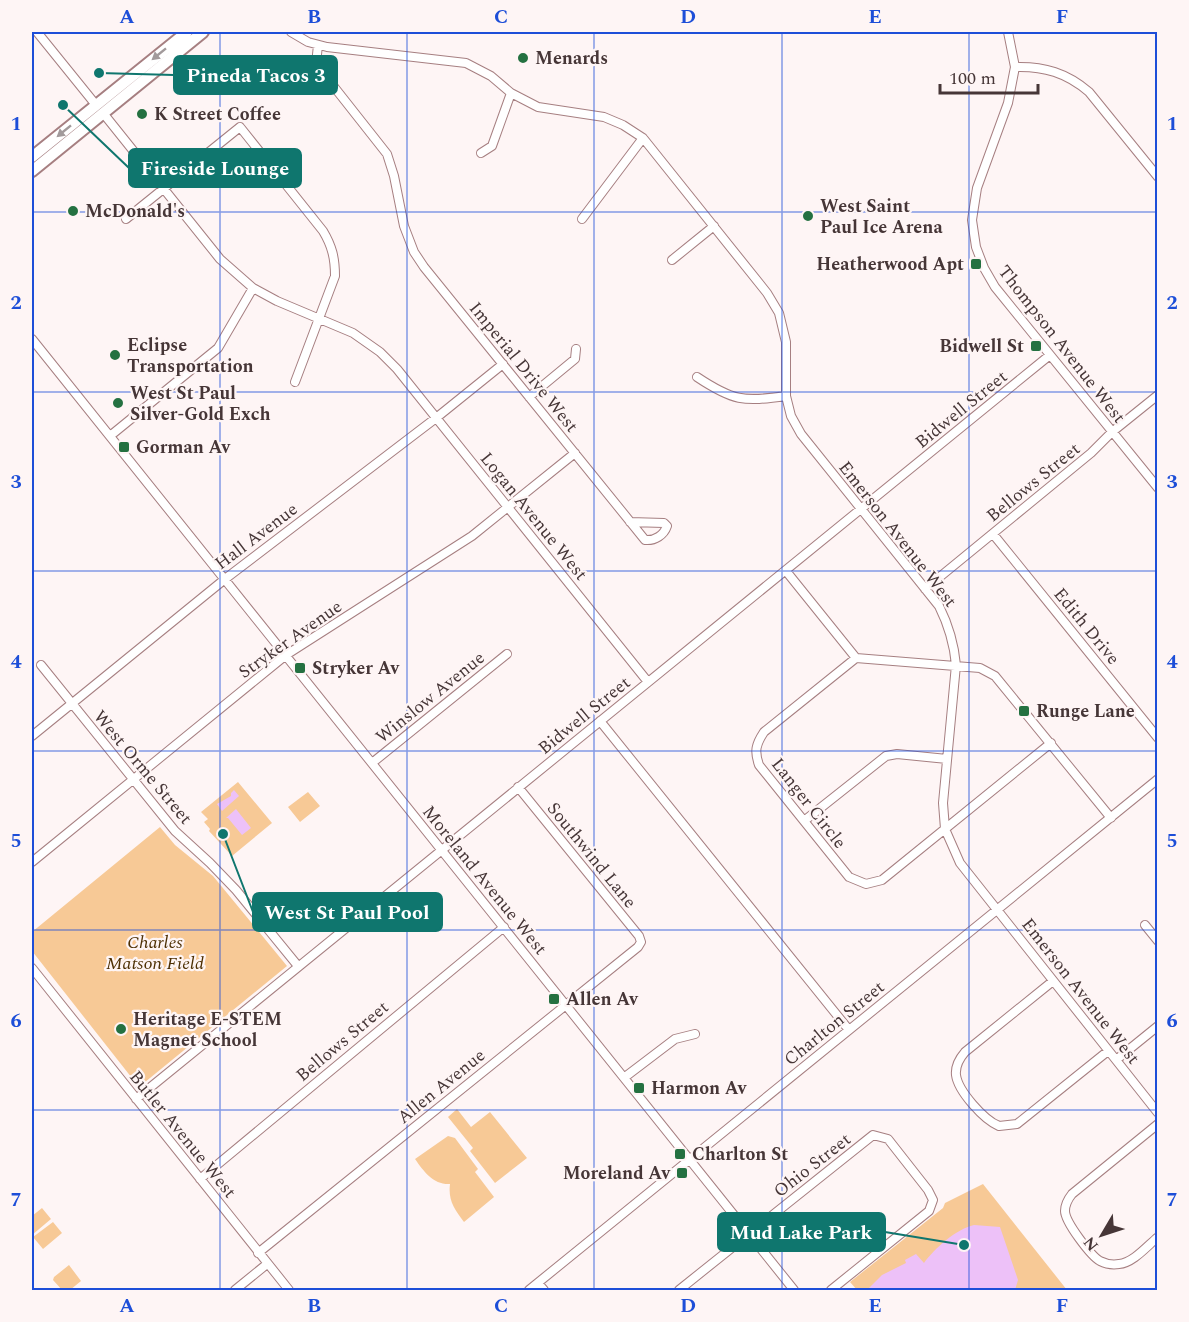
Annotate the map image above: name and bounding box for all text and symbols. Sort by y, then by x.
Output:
text: A [119,2,135,32]
text: B [307,2,321,32]
text: C [494,2,508,32]
text: D [680,2,696,32]
text: E [868,2,882,32]
text: F [1056,2,1068,32]
place label: Menards [535,45,608,72]
one-way arrow [151,47,167,60]
marker: Menards [516,51,530,65]
callout: Pineda Tacos 3 [174,56,337,94]
scale bar [940,57,1038,95]
text: Pineda Tacos 3 [186,61,326,91]
text: 100 m [949,65,996,92]
place label: K Street Coffee [154,101,281,128]
marker: K Street Coffee [135,107,149,121]
text: 1 [10,109,22,139]
text: 1 [1166,109,1178,139]
one-way arrow [56,124,72,137]
callout: Fireside Lounge [129,149,301,187]
text: Fireside Lounge [141,154,289,184]
place label: West Saint Paul Ice Arena [820,193,943,241]
place label: McDonald's [85,198,185,225]
marker: McDonald's [66,204,80,218]
marker: West Saint Paul Ice Arena [801,209,815,223]
place label: Heatherwood Apt [816,251,964,278]
marker: Heatherwood Apt [969,257,983,271]
street label: Thompson Avenue West [991,259,1132,429]
text: 2 [10,288,22,318]
text: 2 [1166,288,1178,318]
street label: Imperial Drive West [462,296,585,439]
place label: Eclipse Transportation [127,332,254,380]
place label: Bidwell St [939,333,1024,360]
marker: Bidwell St [1029,339,1043,353]
marker: Eclipse Transportation [108,348,122,362]
street label: Bidwell Street [909,364,1013,455]
place label: West St Paul Silver-Gold Exch [130,380,271,428]
marker: West St Paul Silver-Gold Exch [111,396,125,410]
place label: Gorman Av [136,434,232,461]
street label: Bellows Street [980,436,1086,529]
marker: Gorman Av [117,440,131,454]
street label: Logan Avenue West [473,446,594,586]
street label: Emerson Avenue West [832,455,963,613]
text: 3 [10,467,22,497]
text: 3 [1166,467,1178,497]
street label: Hall Avenue [209,496,303,577]
street label: Edith Drive [1047,582,1126,671]
street label: Stryker Avenue [233,593,348,685]
street label: Winslow Avenue [370,645,491,750]
text: 4 [10,647,22,677]
text: 4 [1166,647,1178,677]
place label: Stryker Av [312,655,401,682]
marker: Stryker Av [293,661,307,675]
street label: Bidwell Street [532,670,636,761]
place label: Runge Lane [1036,698,1135,725]
street label: West Orme Street [87,704,199,830]
marker: Runge Lane [1017,704,1031,718]
street label: Langer Circle [764,752,853,855]
street label: Southwind Lane [540,796,643,914]
street label: Moreland Avenue West [416,800,554,961]
text: 5 [10,826,22,856]
text: 5 [1166,826,1178,856]
callout: West St Paul Pool [253,893,442,931]
text: West St Paul Pool [265,898,429,928]
street label: Emerson Avenue West [1015,912,1146,1070]
park label: Charles Matson Field [106,929,204,977]
street label: Charlton Street [778,974,891,1073]
place label: Allen Av [566,986,639,1013]
marker: Allen Av [547,992,561,1006]
street label: Bellows Street [290,994,395,1088]
text: 6 [10,1006,22,1036]
place label: Heritage E-STEM Magnet School [133,1006,282,1054]
text: 6 [1166,1006,1178,1036]
marker: Heritage E-STEM Magnet School [114,1022,128,1036]
street label: Allen Avenue [391,1042,491,1131]
street label: Butler Avenue West [122,1064,243,1204]
place label: Harmon Av [651,1075,748,1102]
marker: Harmon Av [632,1081,646,1095]
street label: Ohio Street [768,1126,857,1204]
place label: Charlton St [692,1141,788,1168]
marker: Charlton St [673,1147,687,1161]
place label: Moreland Av [563,1160,671,1187]
marker: Moreland Av [675,1166,689,1180]
text: 7 [10,1185,22,1215]
text: 7 [1166,1185,1178,1215]
north arrow [1072,1205,1132,1265]
callout: Mud Lake Park [718,1213,885,1251]
text: Mud Lake Park [730,1218,872,1248]
text: N [1078,1231,1105,1256]
text: A [119,1291,135,1321]
text: B [307,1291,321,1321]
text: C [494,1291,508,1321]
text: D [680,1291,696,1321]
text: E [868,1291,882,1321]
text: F [1056,1291,1068,1321]

